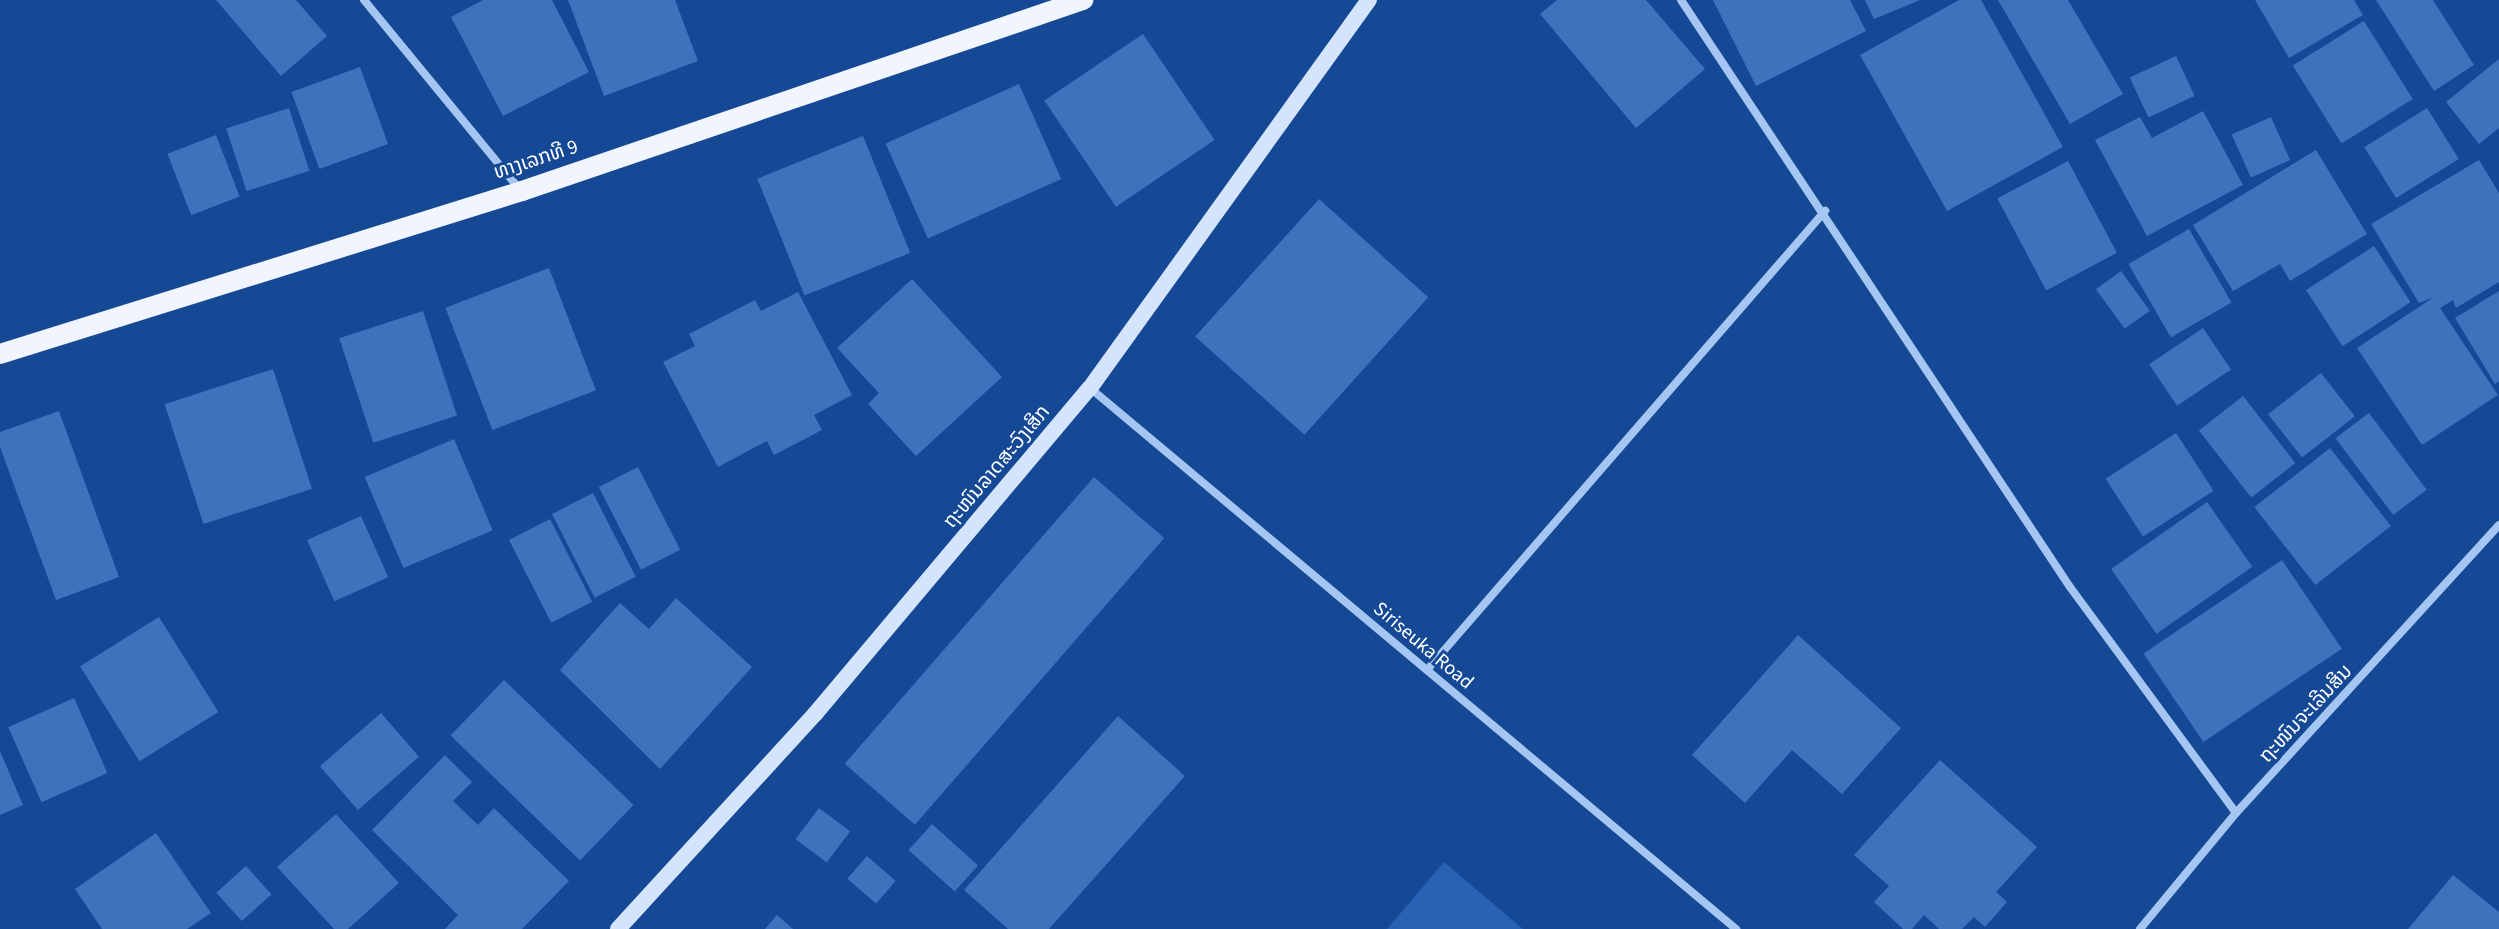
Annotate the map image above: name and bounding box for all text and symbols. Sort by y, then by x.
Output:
street label: ທາງເລກທີ 9 [491,135,581,185]
street label: ຖະໜົນລາດສະວົງເສິກ [939,401,1055,533]
street label: Siriseuka Road [1368,597,1478,695]
street label: ຖະໜົນຈະເລີນສິນ [2254,660,2358,768]

